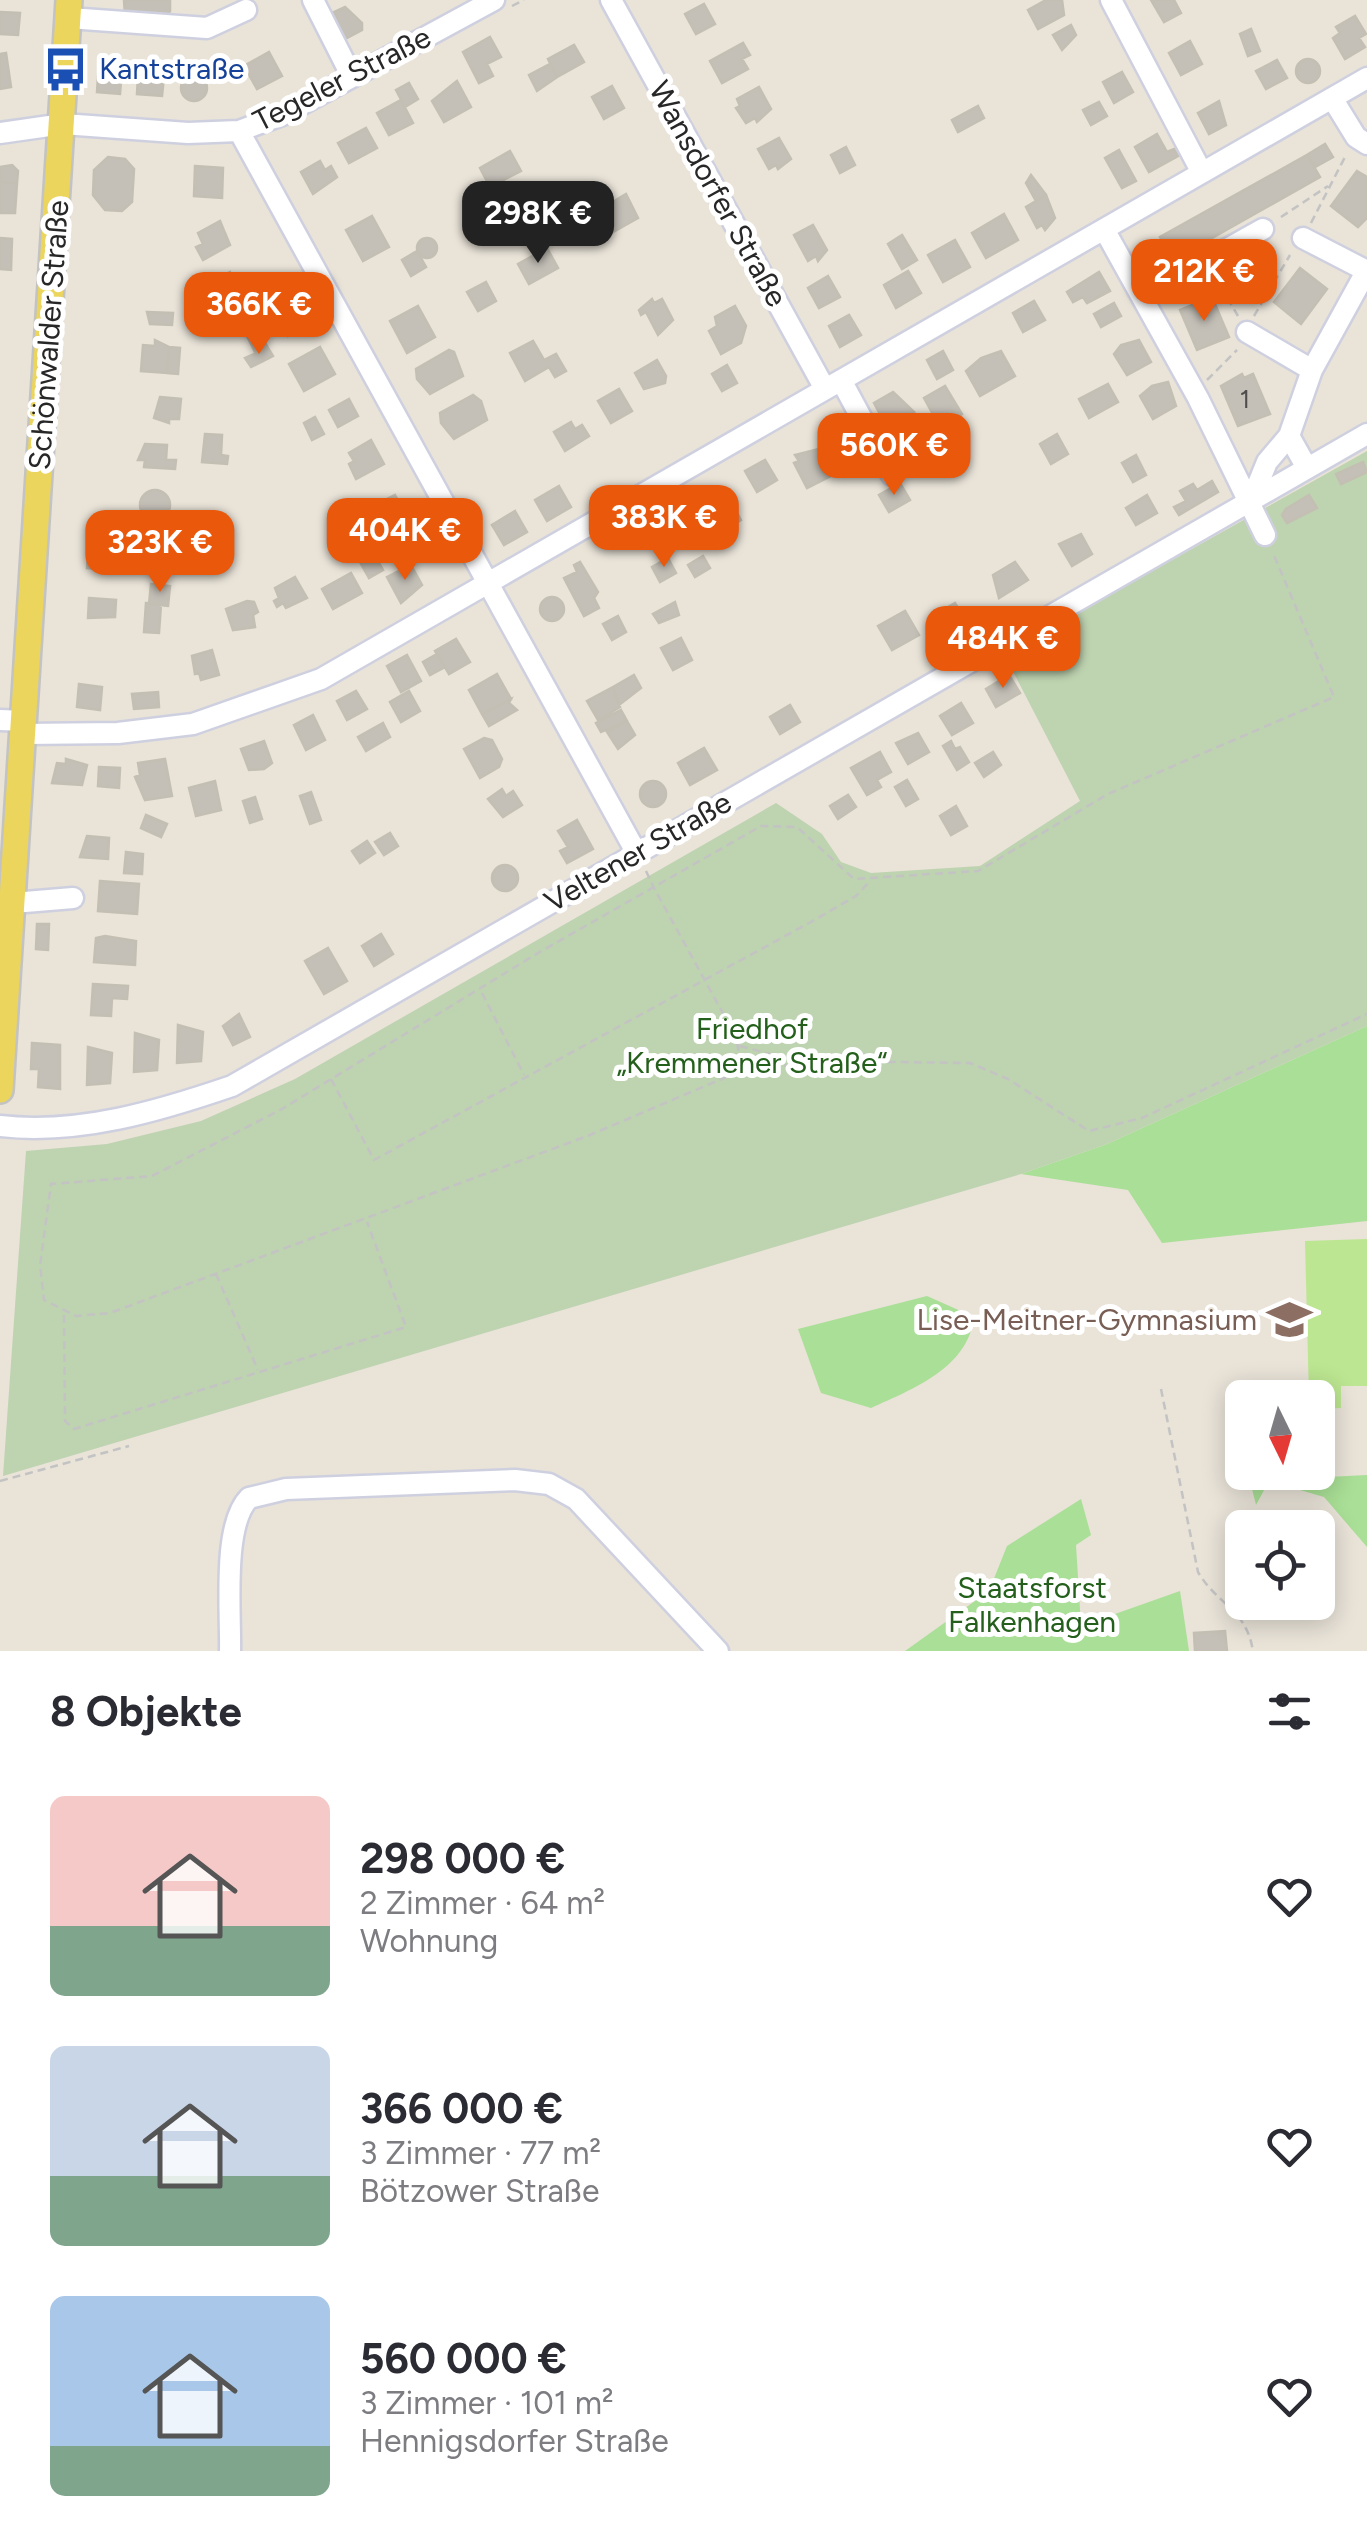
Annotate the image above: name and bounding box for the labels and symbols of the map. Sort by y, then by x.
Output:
street label: Tegeler Straße [247,18,437,139]
bus stop icon: Kantstraße [42,45,90,93]
place label: Kantstraße [99,50,245,87]
street label: Wansdorfer Straße [641,75,796,313]
pin: 298K € [457,181,619,266]
street label: Schönwalder Straße [21,199,76,471]
pin: 212K € [1123,239,1285,324]
pin: 366K € [178,272,340,357]
house number: 1 [1240,384,1250,414]
pin: 560K € [813,413,975,498]
pin: 383K € [583,485,745,570]
pin: 404K € [324,498,486,583]
pin: 323K € [79,510,241,595]
pin: 484K € [922,606,1084,691]
street label: Veltener Straße [538,783,738,920]
park label: Friedhof „Kremmener Straße“ [617,1010,887,1081]
school or university icon: Lise-Meitner-Gymnasium [1266,1296,1314,1344]
place label: Lise-Meitner-Gymnasium [916,1301,1257,1338]
north arrow [1225,1380,1335,1490]
park label: Staatsforst Falkenhagen [948,1569,1116,1640]

